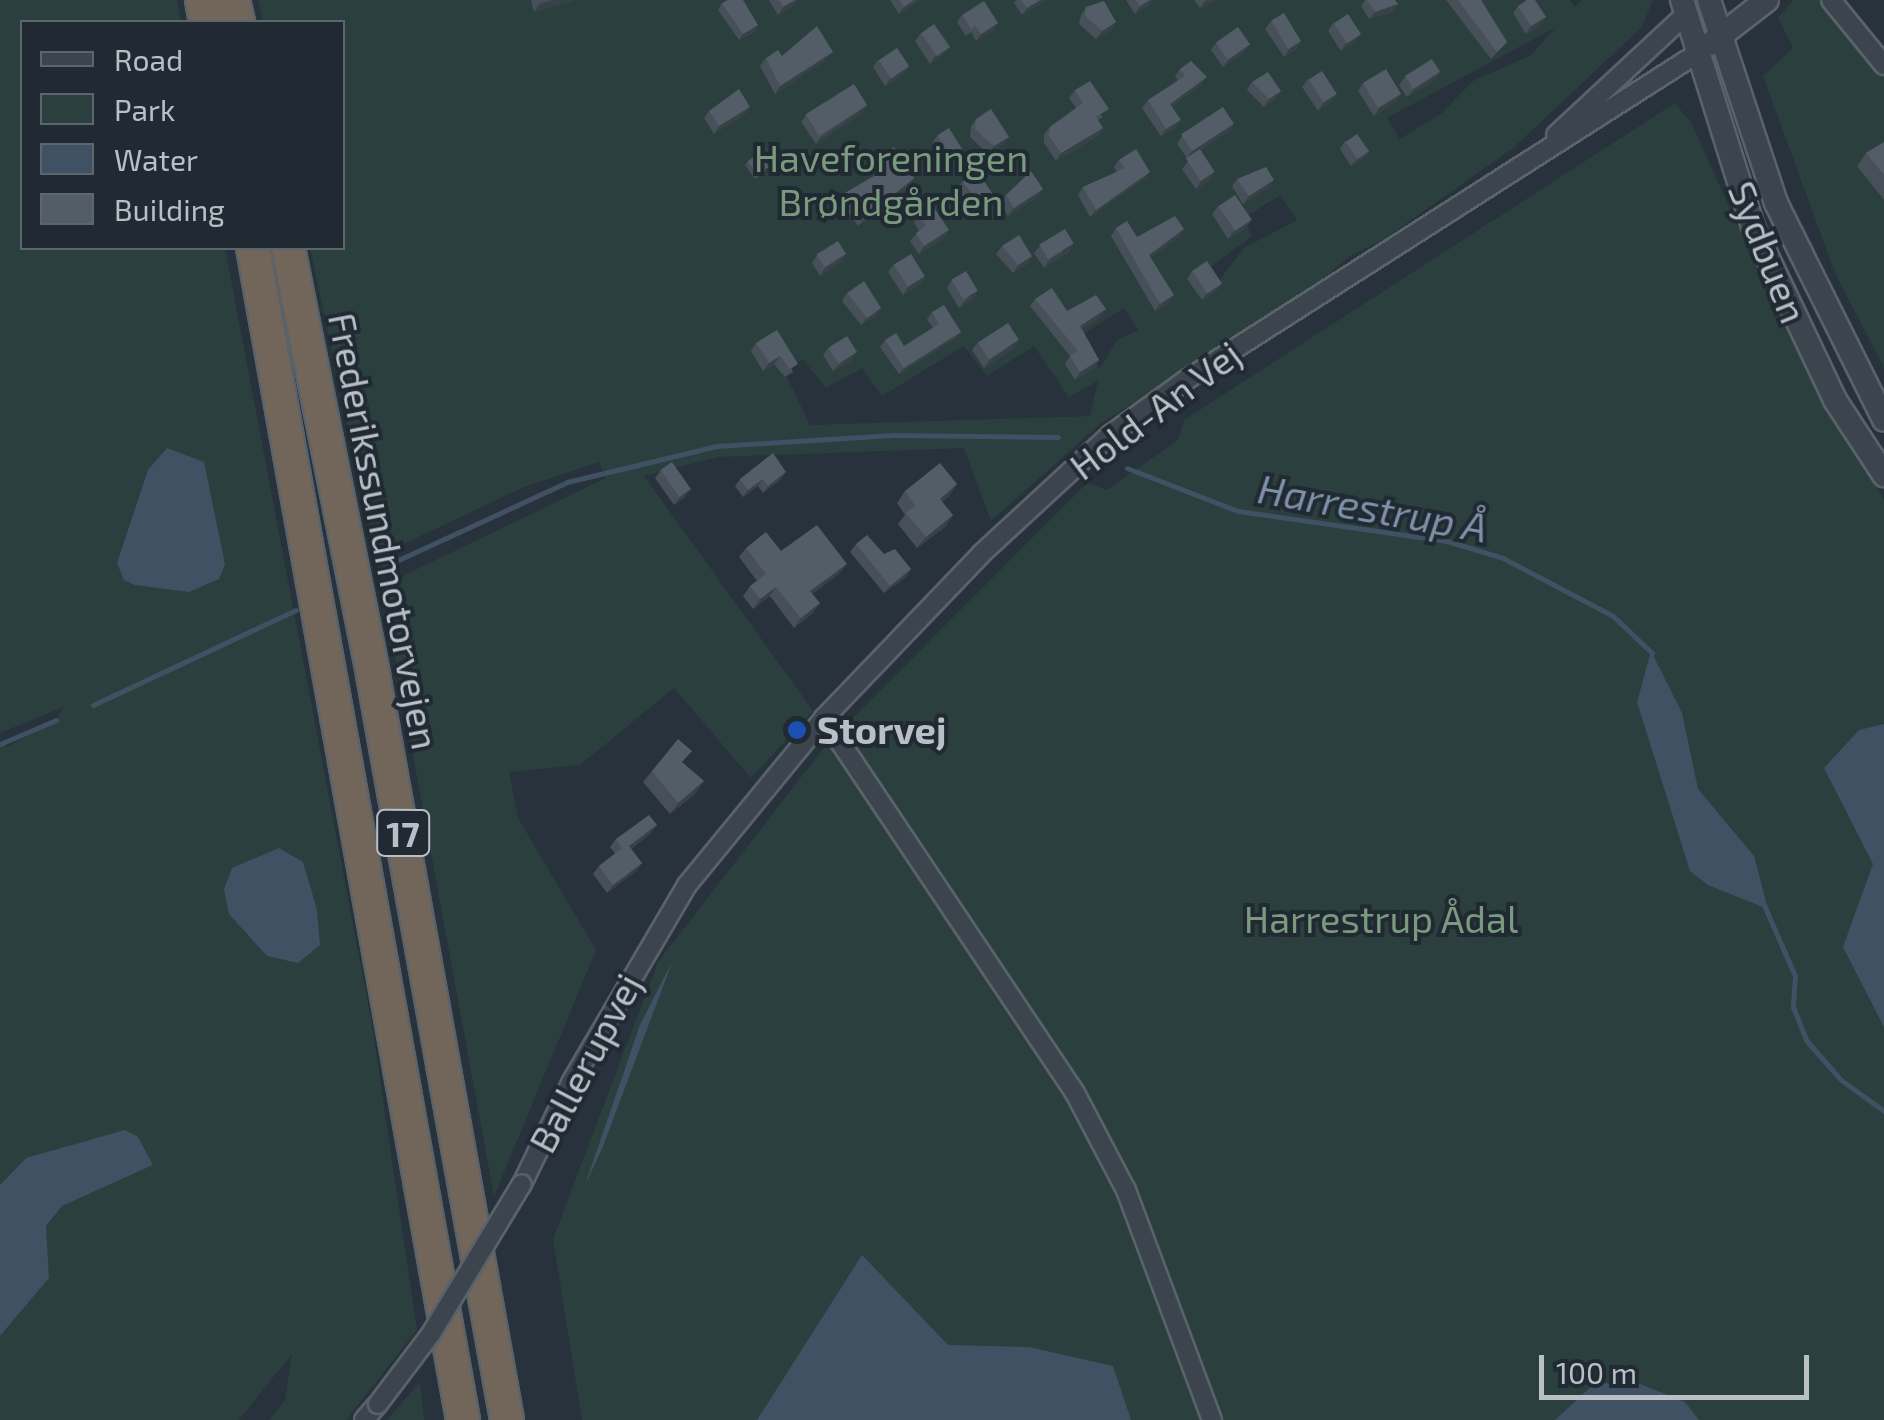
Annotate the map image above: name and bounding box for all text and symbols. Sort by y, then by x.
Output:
legend [20,20,345,250]
text: Road [114,41,183,77]
text: Park [114,91,175,127]
park label: Haveforeningen Brøndgården [754,135,1028,224]
text: Water [114,141,198,177]
street label: Sydbuen [1719,175,1817,329]
text: Building [114,191,225,227]
street label: Frederikssundmotorvejen [319,309,449,753]
street label: Hold-An Vej [1060,331,1250,489]
water label: Harrestrup Å [1254,463,1492,551]
place label: Storvej [817,707,947,753]
marker: Storvej [786,719,808,741]
road number: 17 [376,803,430,863]
park label: Harrestrup Ådal [1243,896,1519,942]
street label: Ballerupvej [519,966,651,1160]
scale bar [1544,1335,1814,1397]
text: 100 m [1556,1354,1637,1390]

